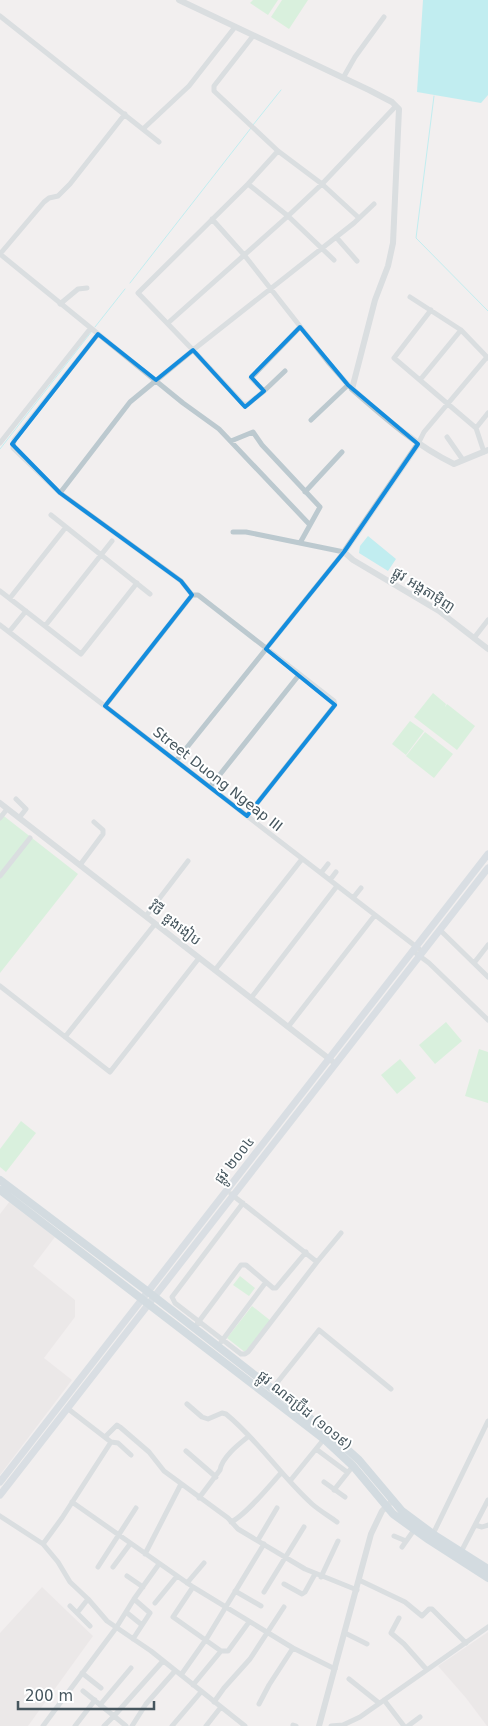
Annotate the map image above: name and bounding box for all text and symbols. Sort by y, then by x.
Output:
street label: ផ្លូវ អង្តតាម៉ិញ [388,563,458,618]
street label: Street Duong Ngeap III [150,724,286,834]
street label: វិថី ឌួងងៀប [145,897,205,949]
street label: ផ្លូវ ២០០៤ [211,1133,261,1189]
street label: ផ្លូវ ណតប្រ៊ីដ (១០១៩) [252,1366,356,1456]
scale bar [18,1678,154,1710]
text: 200 m [25,1687,73,1705]

